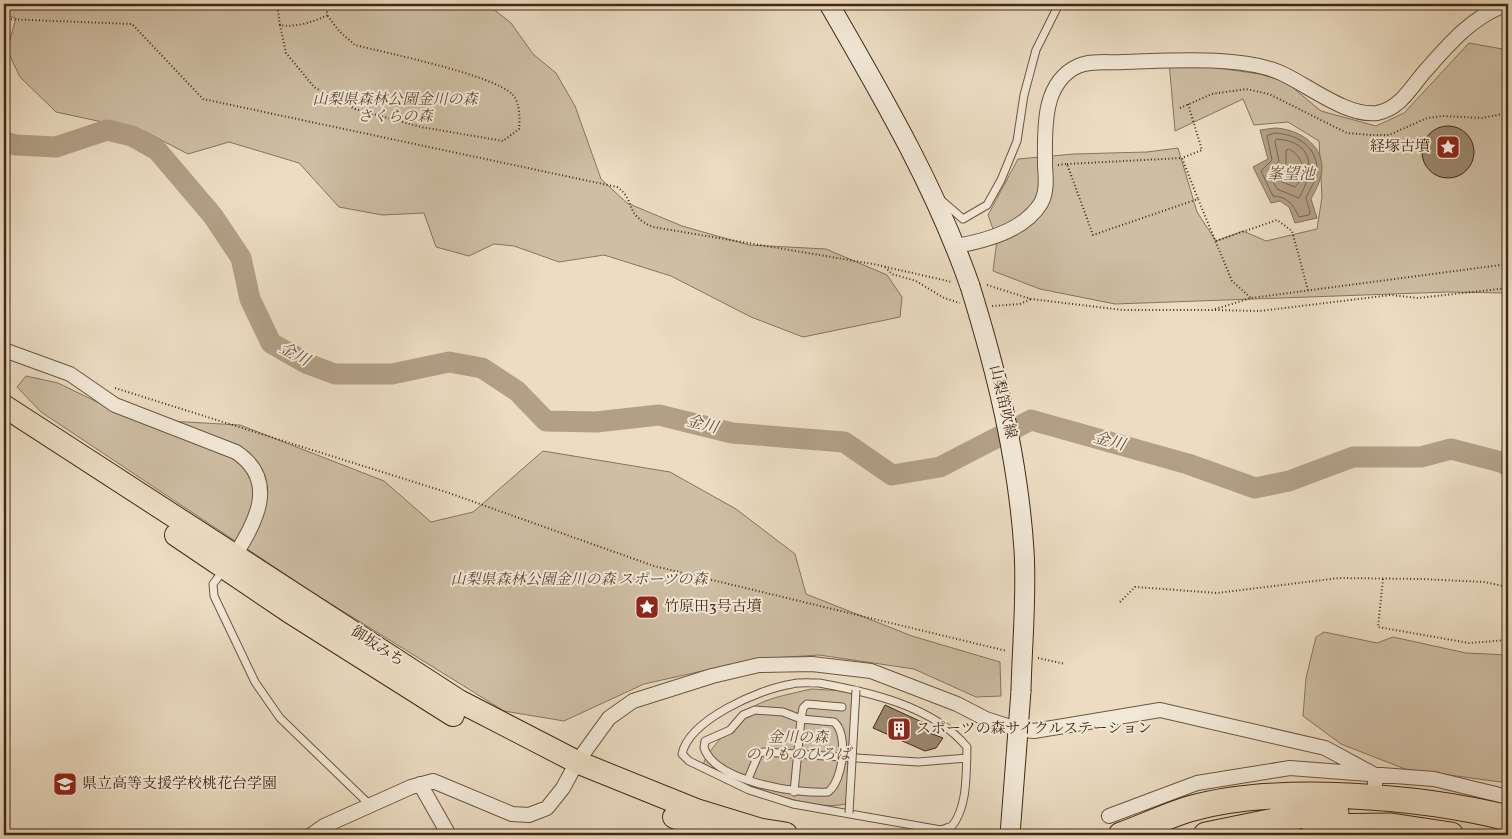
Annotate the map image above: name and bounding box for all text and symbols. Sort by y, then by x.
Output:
park label: 山梨県森林公園金川の森 さくらの森 [312,90,479,128]
place icon: 経塚古墳 [1435,134,1461,160]
place label: 経塚古墳 [1370,137,1430,158]
water label: 峯望池 [1267,164,1317,186]
water label: 金川 [275,338,315,373]
street label: 山梨笛吹線 [983,363,1021,441]
water label: 金川 [684,410,722,440]
water label: 金川 [1091,427,1129,458]
park label: 山梨県森林公園金川の森 スポーツの森 [450,570,710,591]
place icon: 竹原田3号古墳 [634,594,660,620]
place label: 竹原田3号古墳 [664,597,762,618]
street label: 御坂みち [346,622,408,672]
building icon: スポーツの森サイクルステーション [886,716,912,742]
place label: スポーツの森サイクルステーション [916,719,1152,740]
park label: 金川の森 のりものひろば [745,728,853,766]
school or university icon: 県立高等支援学校桃花台学園 [52,771,78,797]
place label: 県立高等支援学校桃花台学園 [82,774,277,795]

